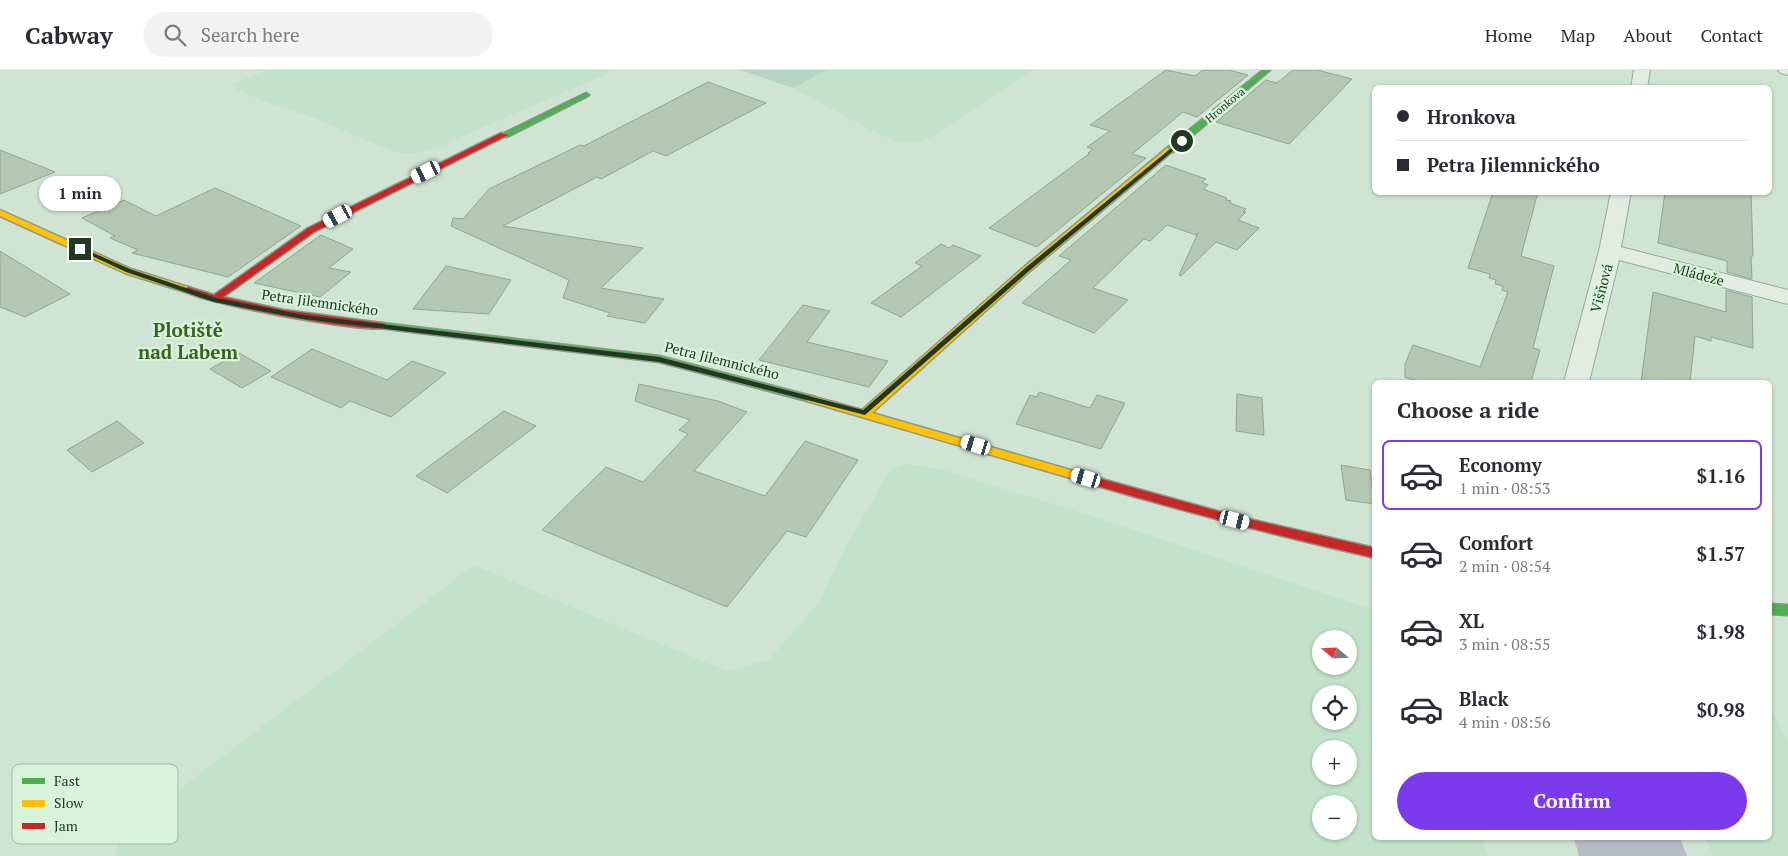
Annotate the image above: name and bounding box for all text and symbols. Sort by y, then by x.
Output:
search box [143,12,493,57]
text: Cabway [25,19,113,51]
icon: search [161,21,189,49]
text: Search here [201,22,300,47]
text: Home [1485,23,1532,47]
text: Map [1560,23,1595,47]
text: About [1623,23,1672,47]
text: Contact [1700,23,1763,47]
street label: Hronkova [1202,84,1248,126]
text: Hronkova [1427,104,1516,129]
route start [1171,130,1193,152]
text: Petra Jilemnického [1427,152,1600,177]
car [409,159,442,185]
callout: 1 min [39,176,121,212]
text: 1 min [58,182,102,204]
car [321,202,354,230]
route end [69,238,91,260]
street label: Mládeže [1672,258,1726,290]
street label: Višňová [1585,261,1617,315]
street label: Petra Jilemnického [261,284,380,320]
district label: Plotiště nad Labem [138,317,238,364]
street label: Petra Jilemnického [663,337,782,383]
text: Choose a ride [1397,395,1539,424]
car [959,433,992,457]
text: Economy [1459,452,1542,477]
icon: car [1399,453,1444,498]
text: $1.16 [1696,463,1745,488]
car [1069,466,1102,490]
text: 1 min · 08:53 [1459,477,1551,499]
car [1218,509,1251,531]
text: Comfort [1459,530,1534,555]
icon: car [1399,531,1444,576]
text: $1.57 [1696,541,1745,566]
text: 2 min · 08:54 [1459,555,1551,577]
text: XL [1459,608,1484,633]
icon: car [1399,609,1444,654]
text: $1.98 [1696,619,1745,644]
north arrow [1312,630,1358,675]
map controls [1312,630,1357,840]
text: 3 min · 08:55 [1459,633,1551,655]
button: locate [1312,685,1357,730]
text: Black [1459,686,1509,711]
icon: car [1399,687,1444,732]
text: $0.98 [1696,697,1745,722]
text: 4 min · 08:56 [1459,711,1551,733]
button: + [1312,740,1357,785]
legend [12,764,178,844]
text: Fast [54,771,81,790]
button: Confirm [1397,772,1747,830]
text: Slow [54,793,84,812]
button: − [1312,795,1357,840]
text: Jam [54,816,78,835]

